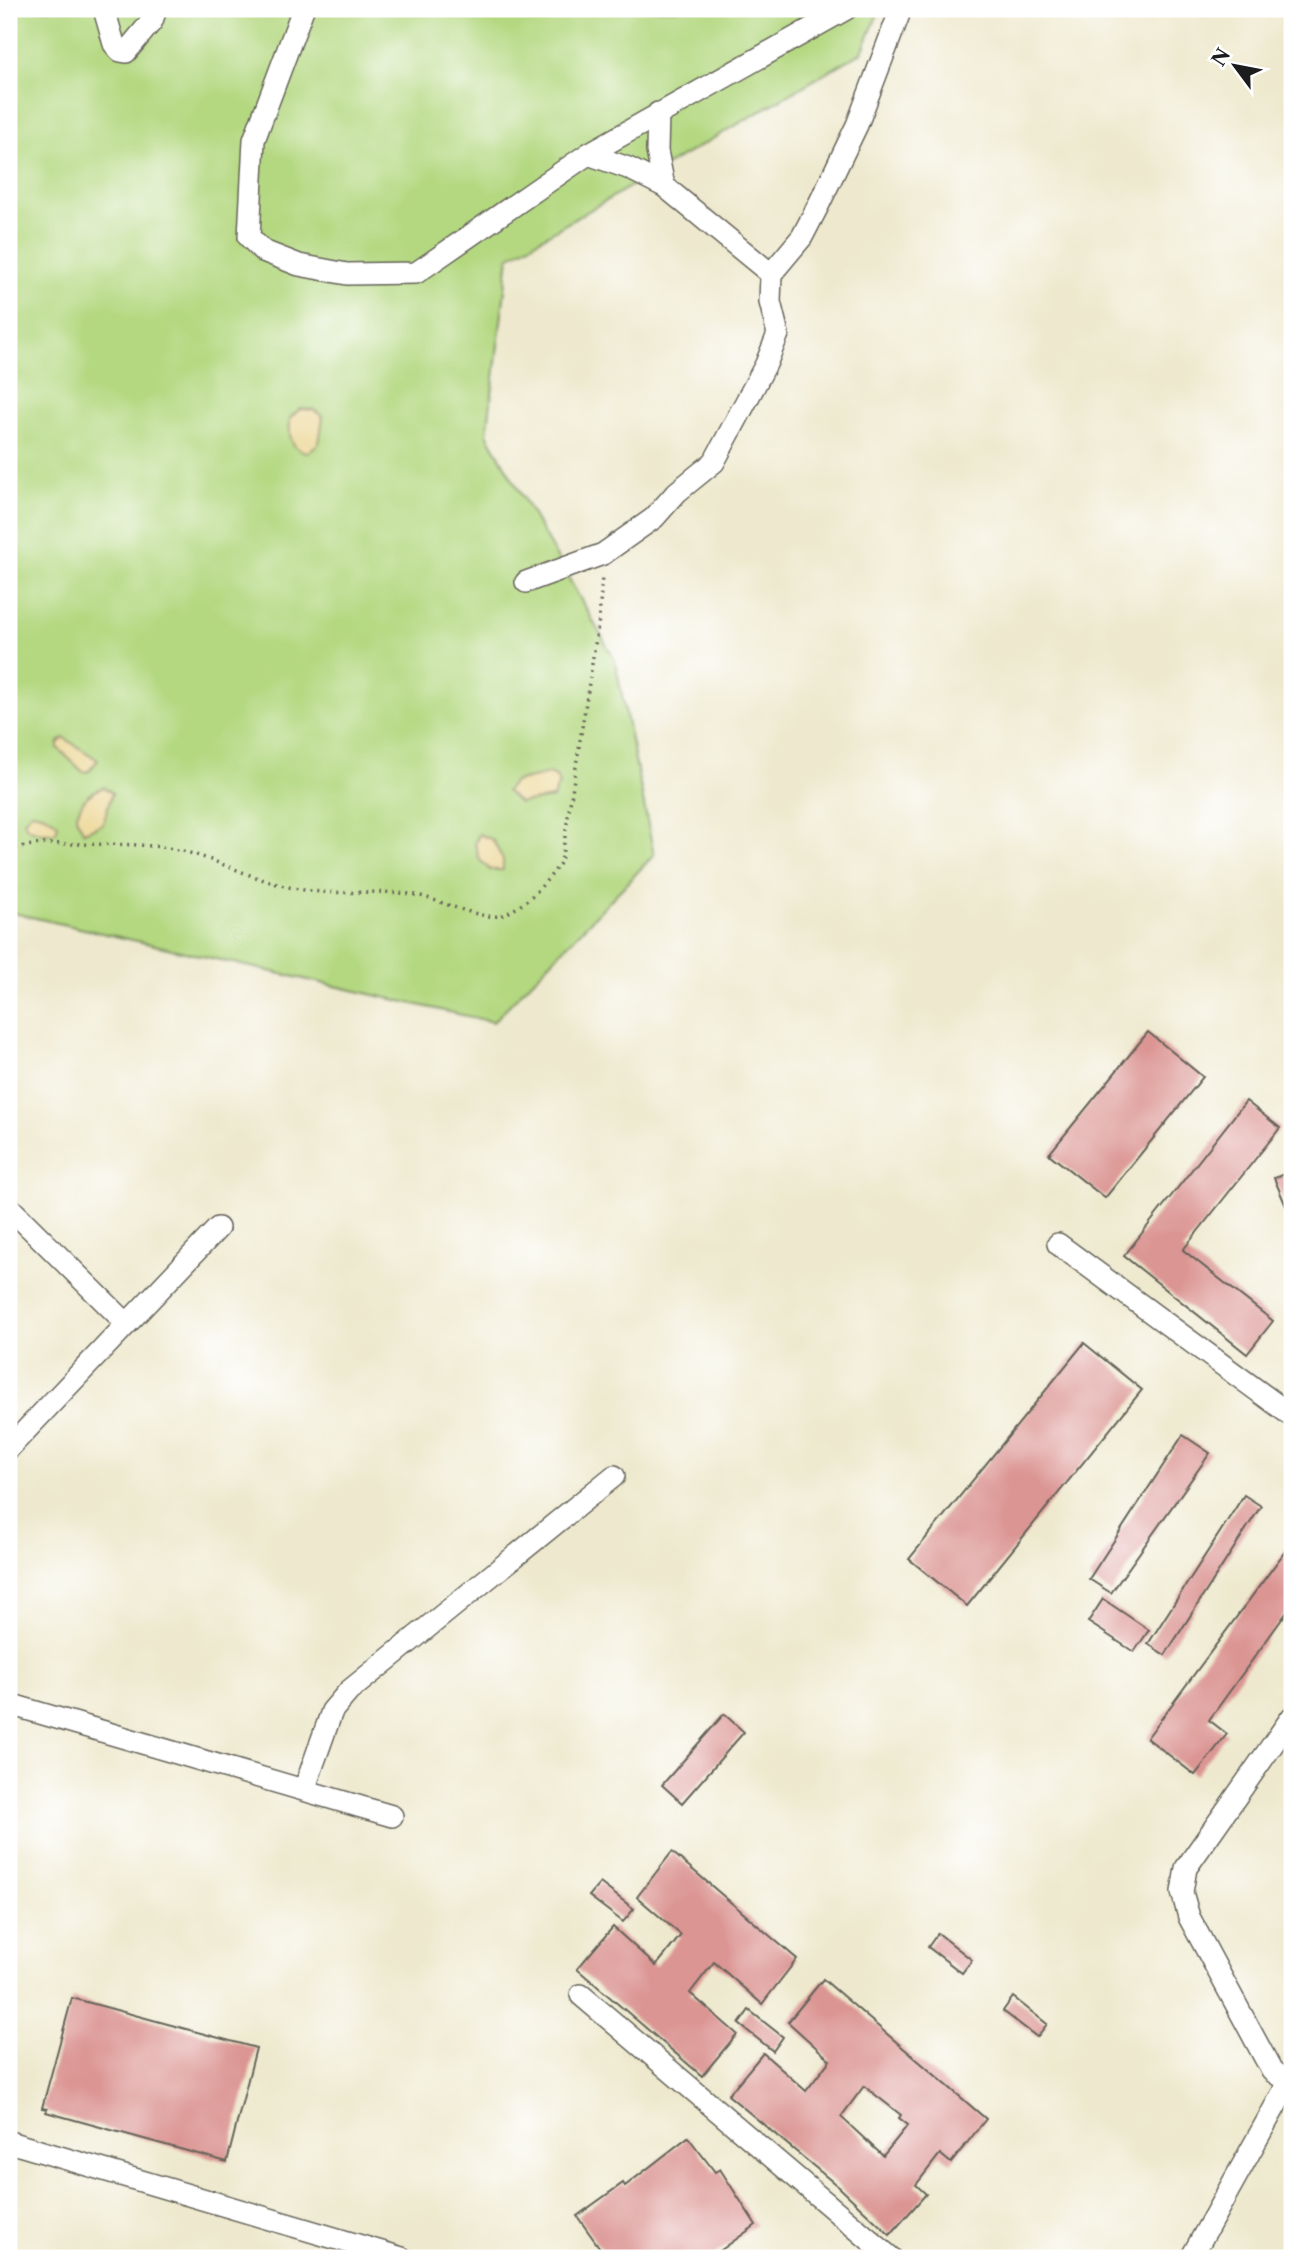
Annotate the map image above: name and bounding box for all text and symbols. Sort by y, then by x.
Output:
north arrow [1200,32,1270,102]
text: N [1207,44,1235,70]

